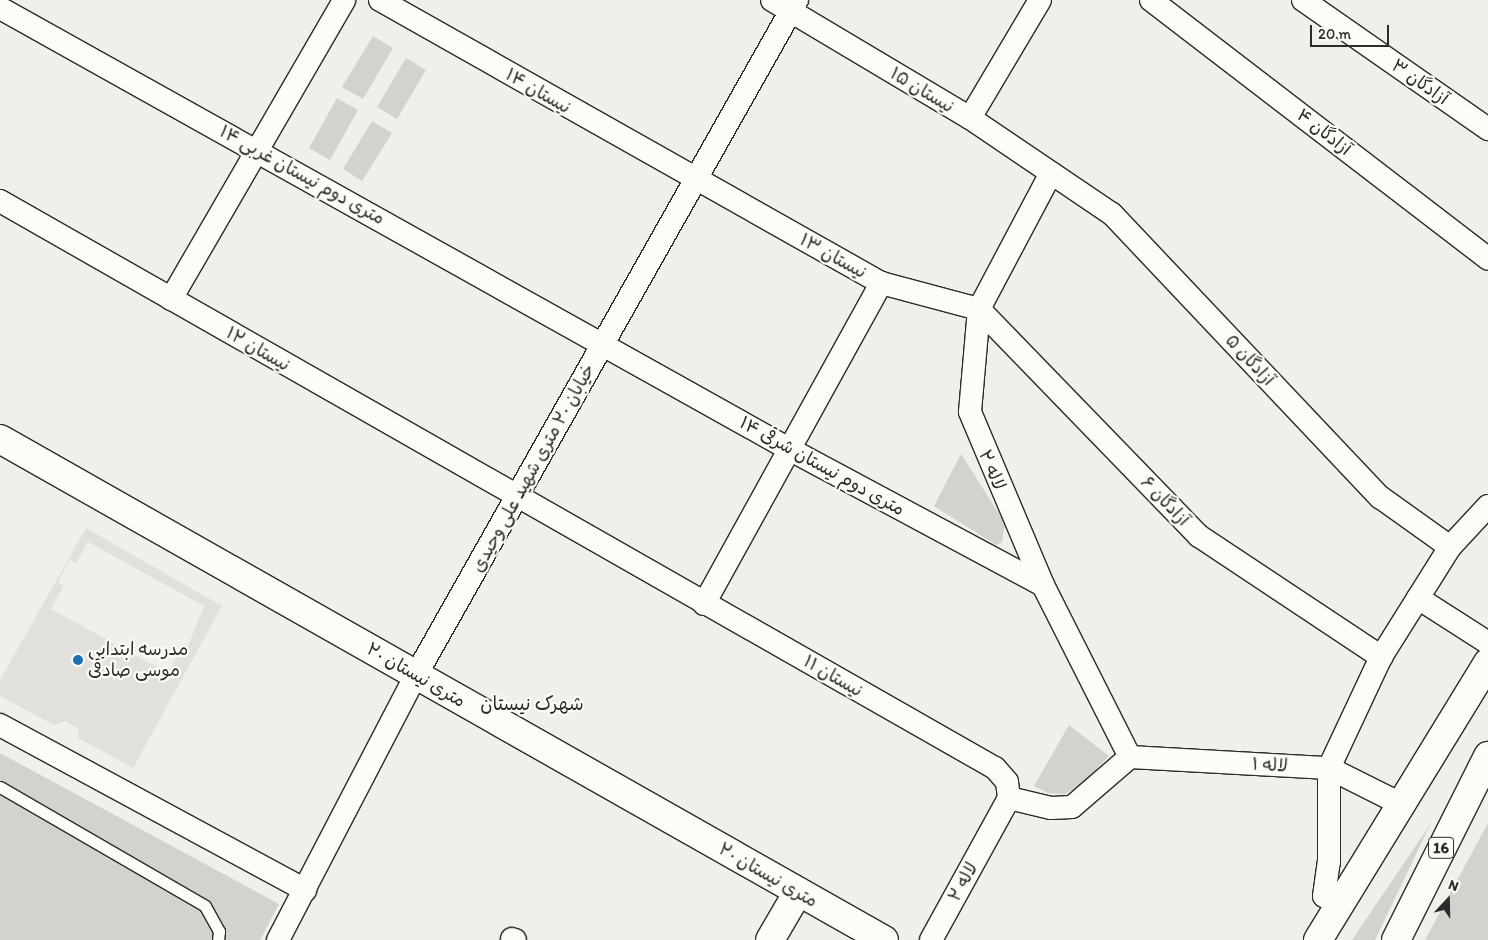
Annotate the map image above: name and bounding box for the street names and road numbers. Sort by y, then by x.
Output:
street label: آزادگان ۳ [1387,55,1453,109]
street label: نیستان ۱۵ [886,63,958,117]
street label: نیستان ۱۴ [502,64,574,118]
street label: آزادگان ۴ [1292,104,1356,160]
street label: ۱۴ متری دوم نیستان غربی [216,121,388,229]
street label: نیستان ۱۳ [796,229,870,283]
street label: نیستان ۱۲ [222,322,294,376]
street label: آزادگان ۵ [1221,330,1279,390]
street label: خیابان ۲۰ متری شهید علی وحیدی [467,360,599,576]
street label: ۱۴ متری دوم نیستان شرقی [736,412,908,520]
street label: لاله ۲ [974,447,1010,493]
street label: آزادگان ۶ [1136,472,1194,530]
street label: ۲۰ متری نیستان [363,638,469,712]
street label: نیستان ۱۱ [800,650,866,702]
street label: لاله ۱ [1252,753,1288,777]
road number: 16 [1427,834,1455,861]
street label: ۲۰ متری نیستان [715,838,821,912]
street label: لاله ۲ [943,859,983,905]

